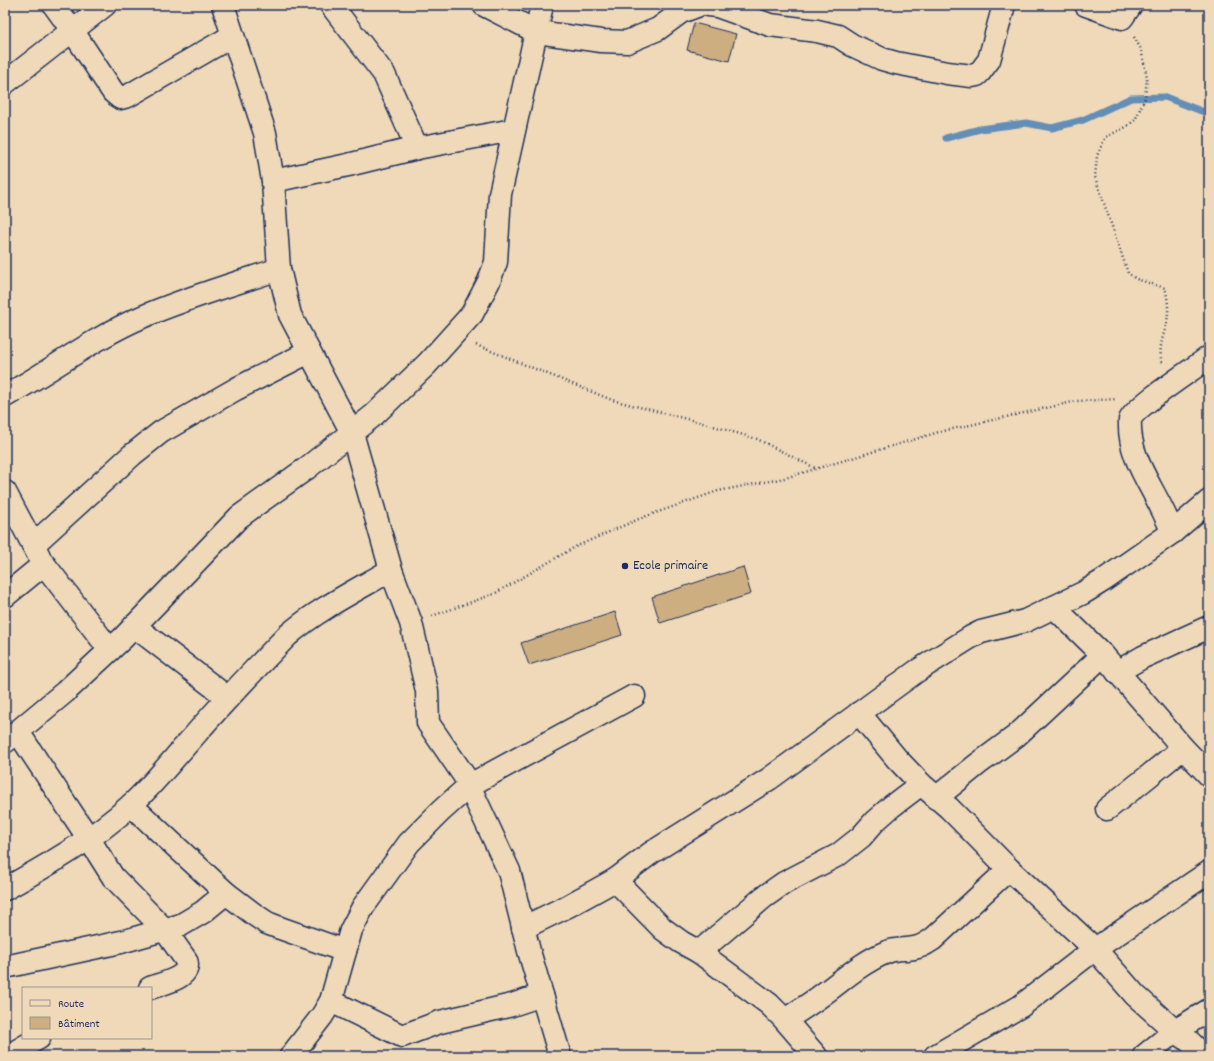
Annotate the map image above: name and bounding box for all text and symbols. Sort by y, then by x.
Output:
place label: Ecole primaire [633,556,708,576]
marker: Ecole primaire [620,561,630,571]
legend [22,987,152,1039]
text: Route [58,996,84,1013]
text: Bâtiment [58,1016,100,1033]

